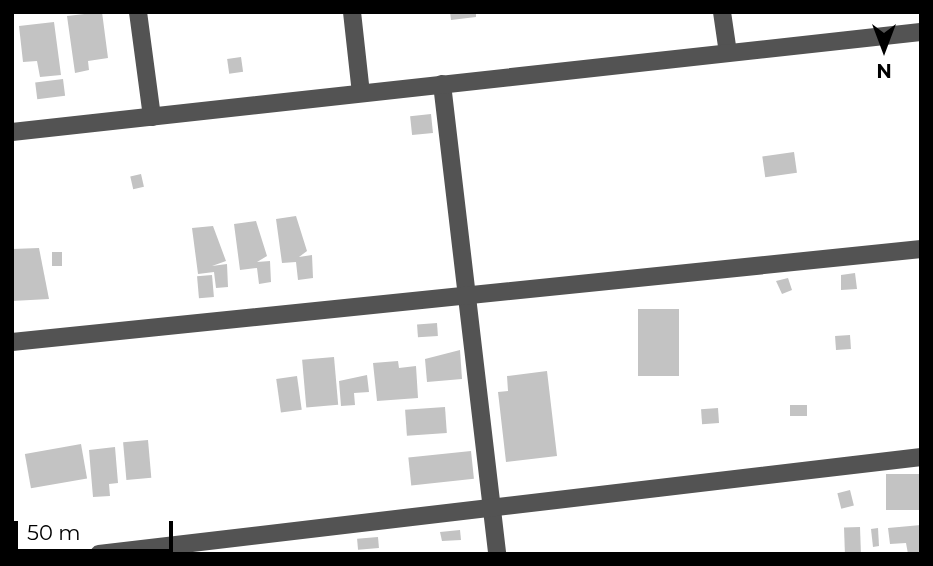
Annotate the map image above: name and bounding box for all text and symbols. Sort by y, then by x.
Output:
north arrow [849,14,919,84]
text: N [876,59,892,82]
scale bar [18,506,177,550]
text: 50 m [27,520,81,545]

